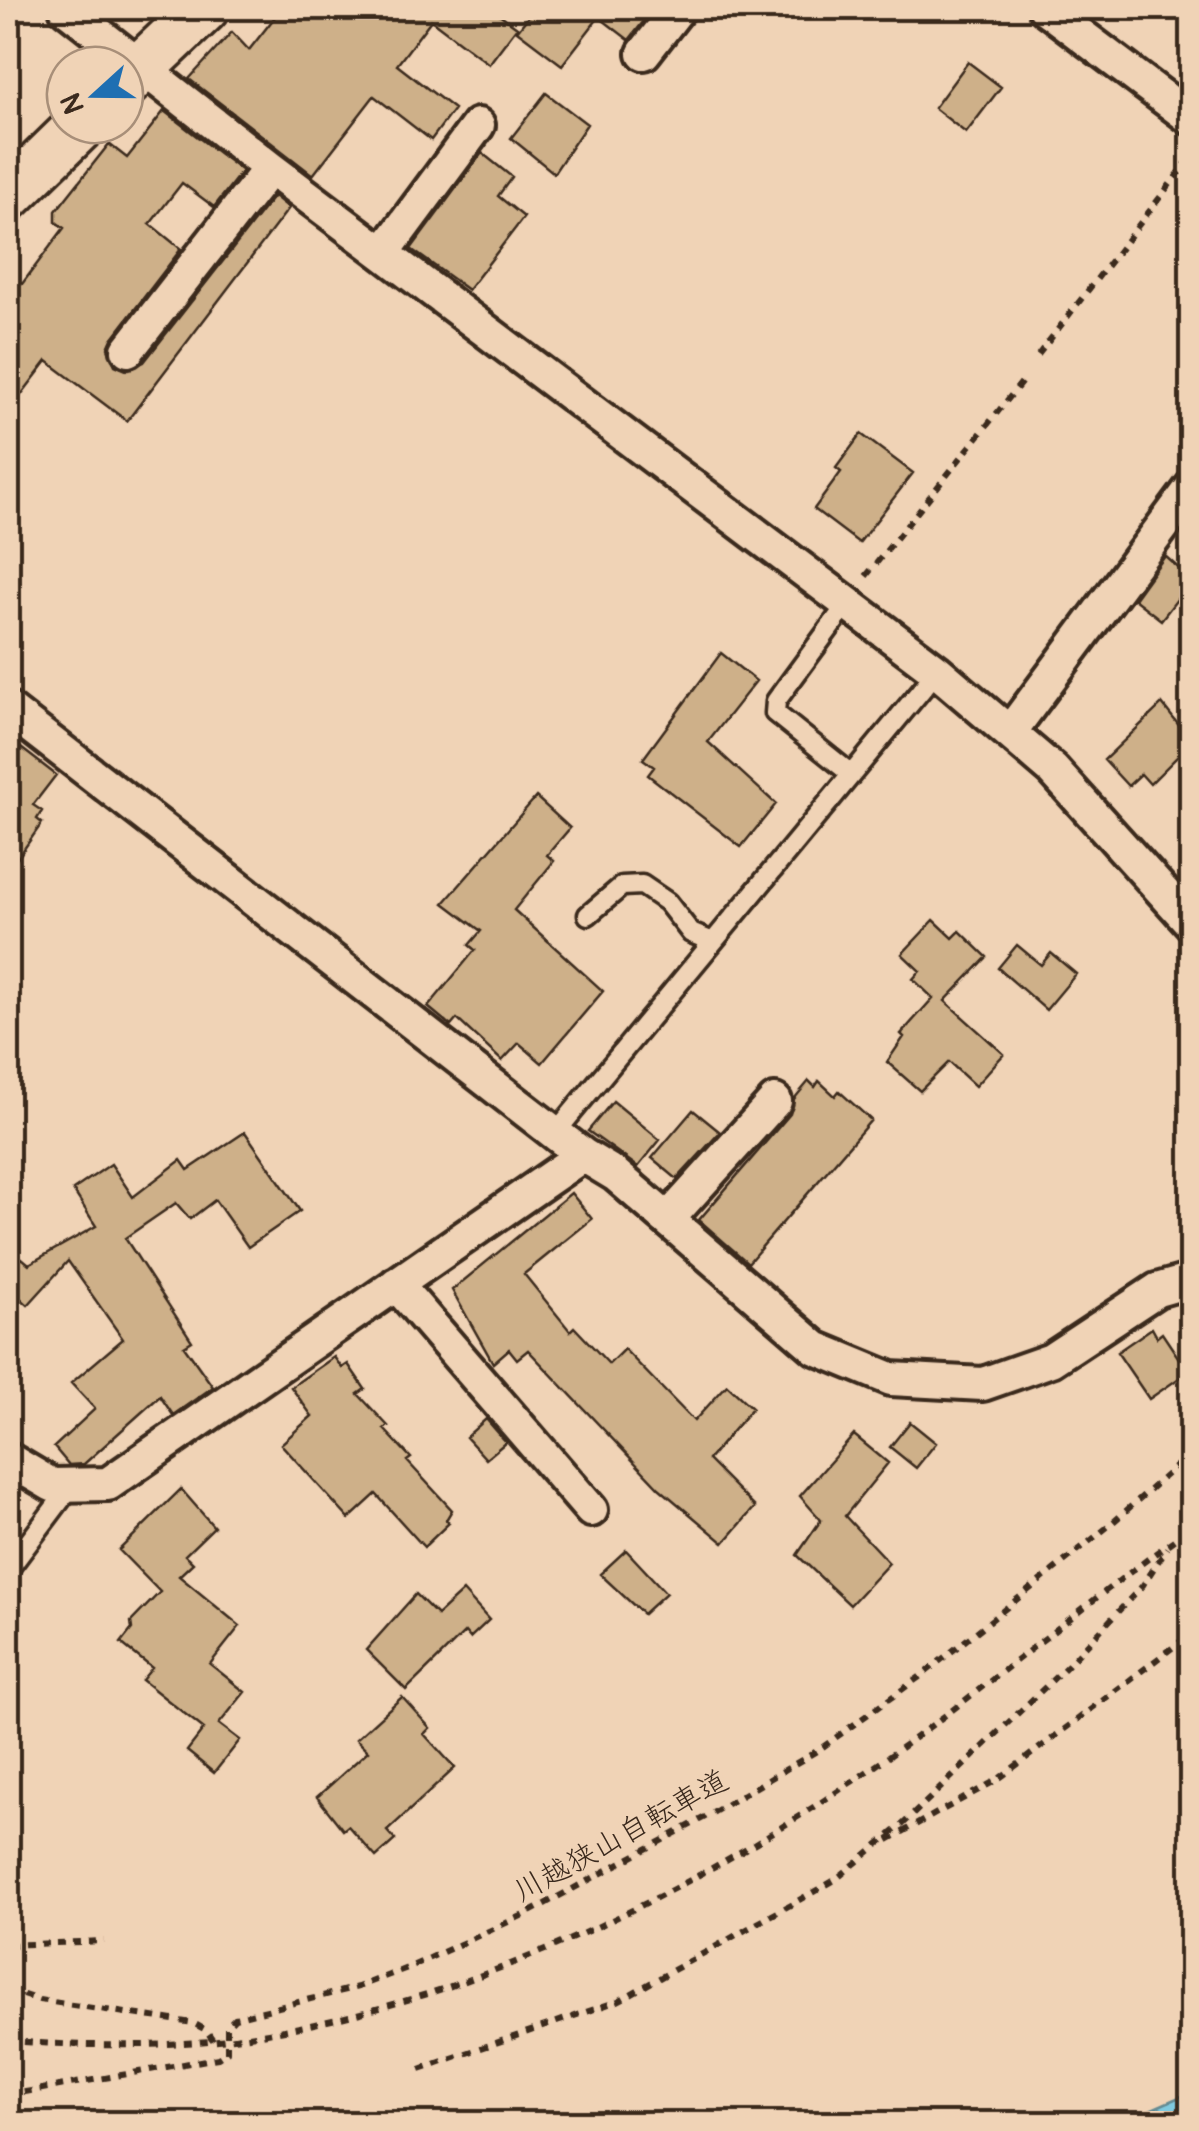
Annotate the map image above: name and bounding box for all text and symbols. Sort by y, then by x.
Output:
north arrow [45,45,145,145]
text: N [53,88,93,119]
street label: 川越狭山自転車道 [507,1762,735,1910]

